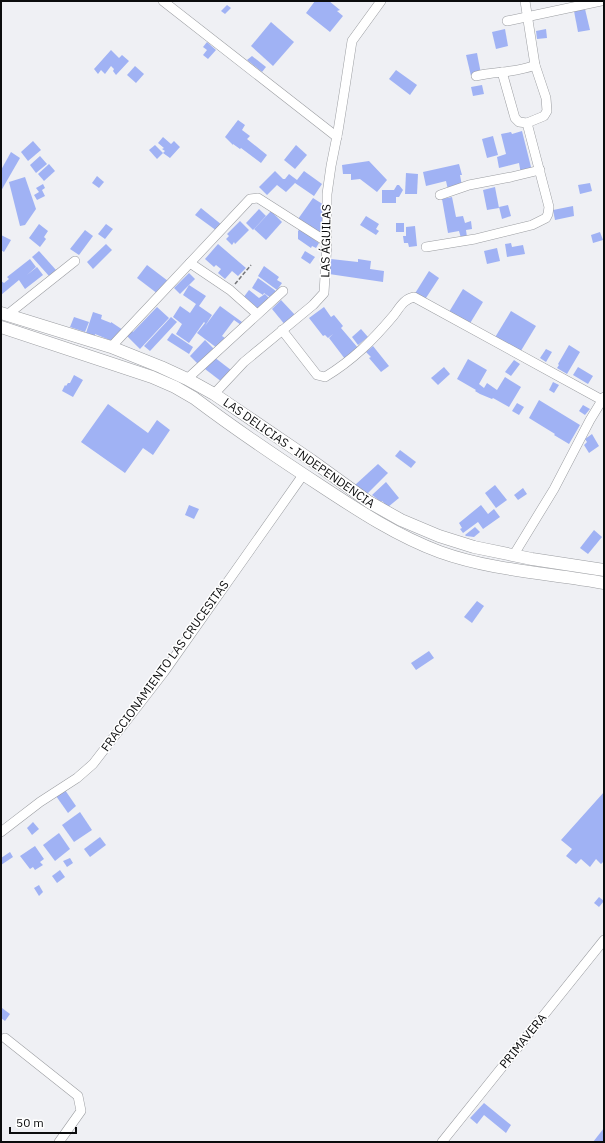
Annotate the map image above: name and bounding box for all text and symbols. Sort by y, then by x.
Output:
street label: LAS ÁGUILAS [317,204,334,278]
street label: LAS DELICIAS - INDEPENDENCIA [221,394,378,511]
street label: FRACCIONAMIENTO LAS CRUCESITAS [97,577,232,754]
street label: PRIMAVERA [496,1010,550,1071]
scale bar [10,1109,76,1135]
text: 50 m [16,1115,44,1130]

